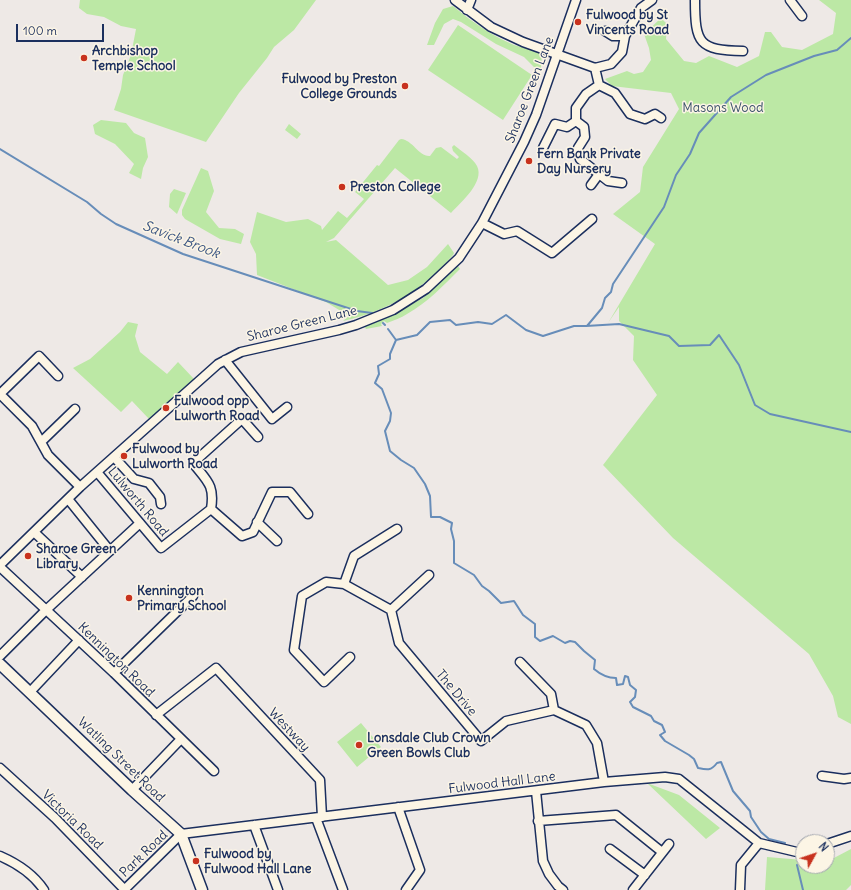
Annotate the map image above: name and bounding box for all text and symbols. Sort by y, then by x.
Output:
place label: Fulwood by St Vincents Road [586,7,669,38]
scale bar [18,16,106,42]
marker: Fulwood by St Vincents Road [573,17,583,27]
text: 100 m [23,23,57,38]
street label: Sharoe Green Lane [503,35,557,145]
place label: Archbishop Temple School [92,43,176,74]
marker: Archbishop Temple School [79,53,89,63]
place label: Fulwood by Preston College Grounds [282,71,397,102]
marker: Fulwood by Preston College Grounds [400,81,410,91]
park label: Masons Wood [682,100,764,116]
place label: Fern Bank Private Day Nursery [537,146,641,177]
marker: Fern Bank Private Day Nursery [524,156,534,166]
place label: Preston College [350,179,441,195]
marker: Preston College [337,182,347,192]
water label: Savick Brook [140,218,222,262]
street label: Sharoe Green Lane [245,303,359,345]
place label: Fulwood opp Lulworth Road [174,393,260,424]
marker: Fulwood opp Lulworth Road [161,403,171,413]
place label: Fulwood by Lulworth Road [132,441,218,472]
marker: Fulwood by Lulworth Road [119,451,129,461]
street label: Lulworth Road [104,464,172,540]
place label: Sharoe Green Library [36,541,117,572]
marker: Sharoe Green Library [23,551,33,561]
place label: Kennington Primary School [137,583,227,614]
marker: Kennington Primary School [124,593,134,603]
street label: Kennington Road [75,620,157,700]
street label: The Drive [432,667,480,719]
street label: Westway [265,705,313,755]
street label: Watling Street Road [74,714,168,806]
place label: Lonsdale Club Crown Green Bowls Club [367,730,491,761]
marker: Lonsdale Club Crown Green Bowls Club [354,740,364,750]
street label: Fulwood Hall Lane [448,769,556,797]
street label: Victoria Road [38,787,106,853]
street label: Park Road [117,827,171,881]
north arrow [795,834,835,874]
text: N [816,840,831,854]
place label: Fulwood by Fulwood Hall Lane [204,846,312,877]
marker: Fulwood by Fulwood Hall Lane [191,856,201,866]

